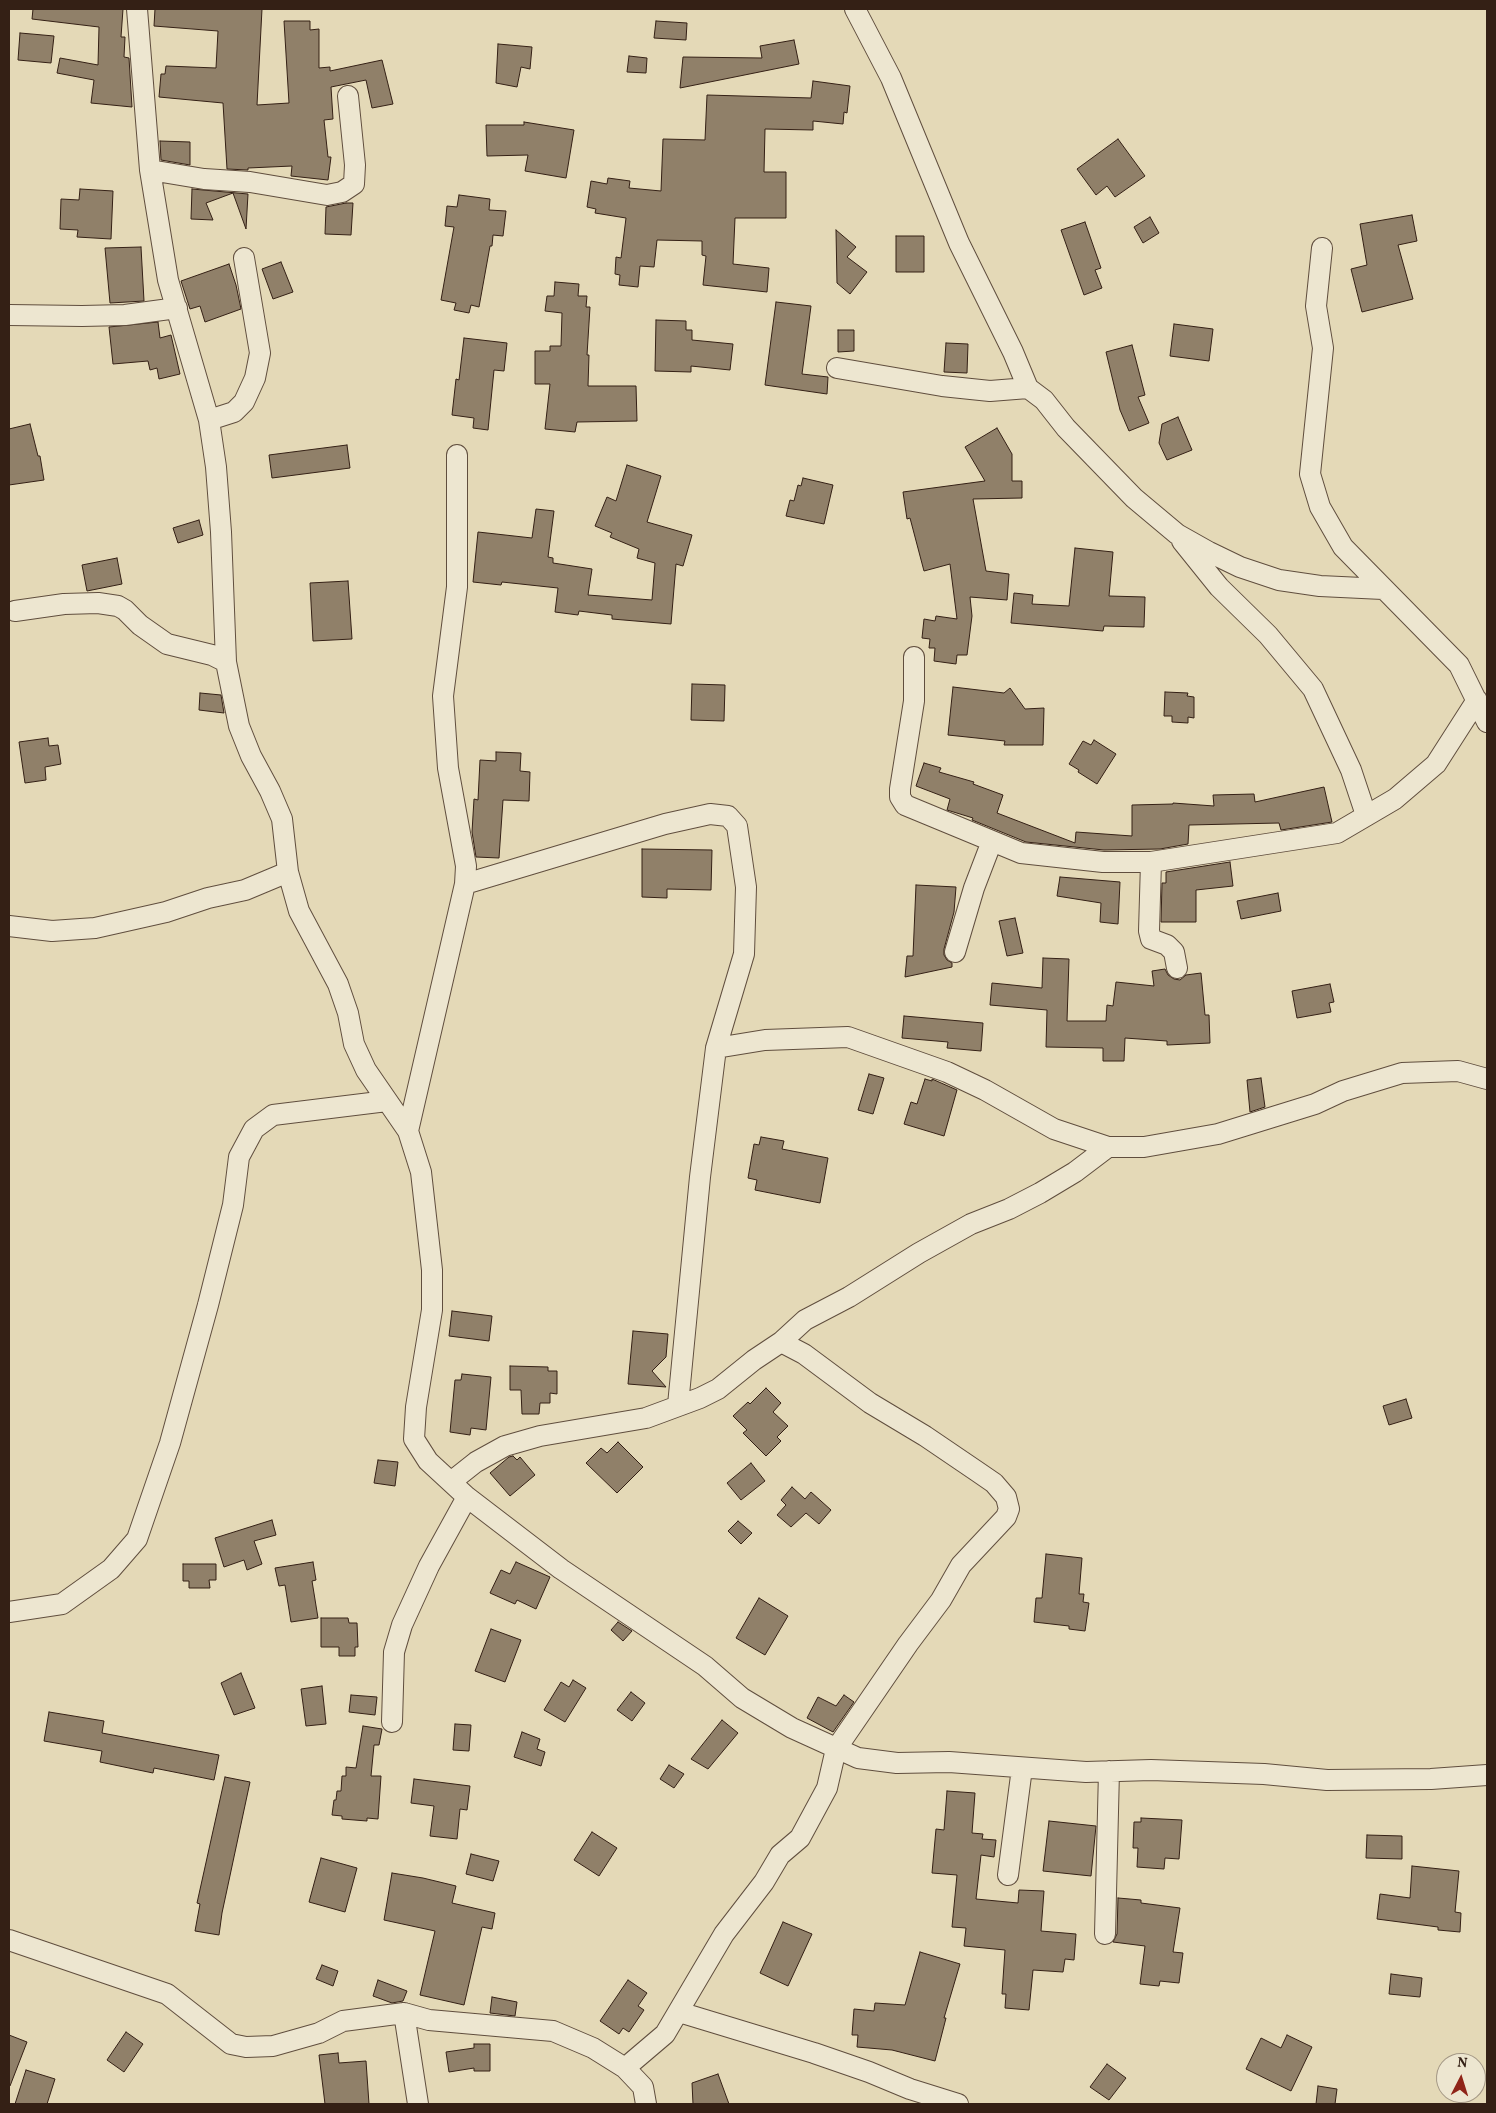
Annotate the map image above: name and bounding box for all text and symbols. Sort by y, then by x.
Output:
north arrow [1436,2053,1486,2103]
text: N [1456,2054,1468,2073]

